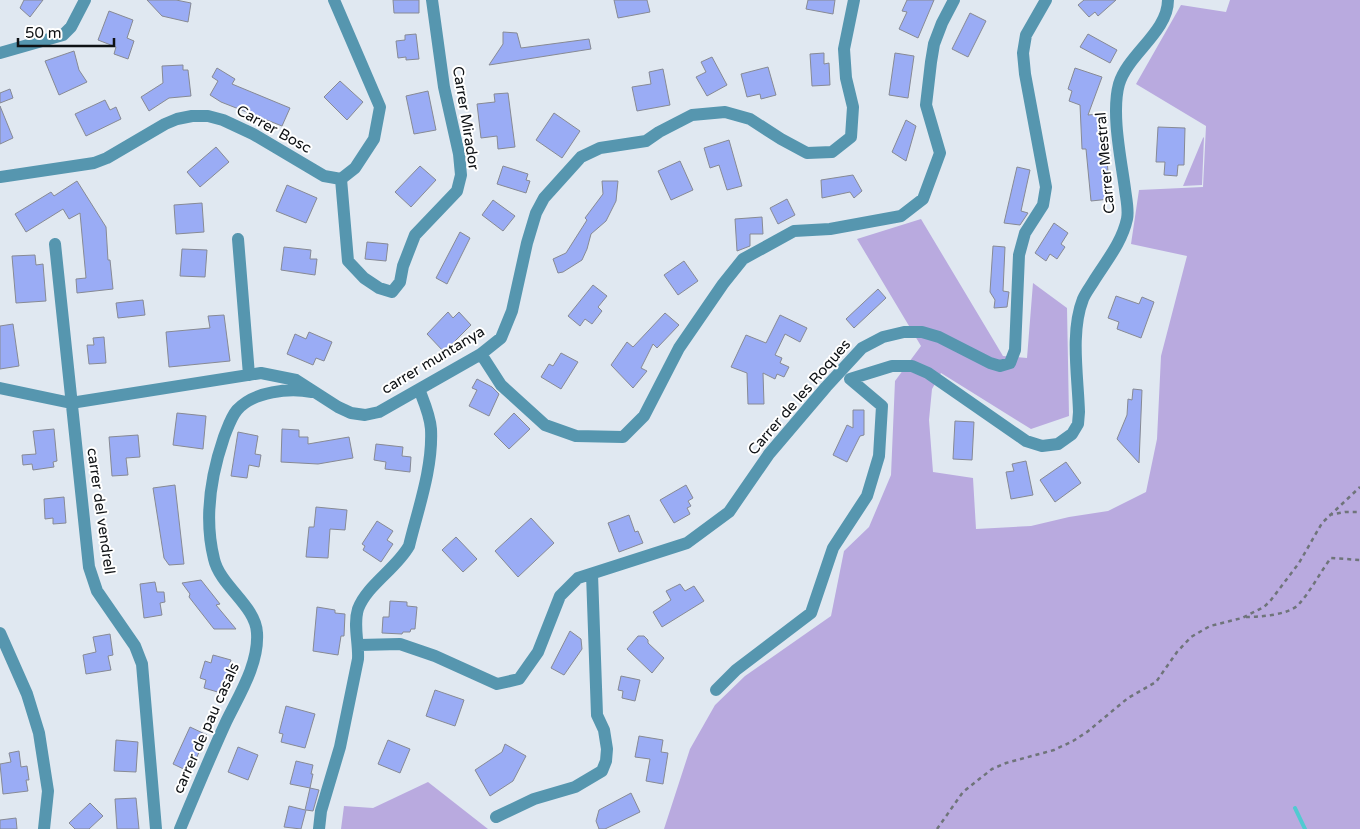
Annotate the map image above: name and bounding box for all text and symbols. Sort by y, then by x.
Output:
scale bar [18,15,114,47]
text: 50 m [25,24,62,42]
street label: Carrer Mirador [449,65,483,171]
street label: Carrer Bosc [233,101,315,157]
street label: Carrer Mestral [1092,112,1118,214]
street label: carrer muntanya [378,322,488,398]
street label: Carrer de les Roques [744,335,854,459]
street label: carrer del vendrell [83,446,119,576]
street label: carrer de pau casals [169,660,243,796]

